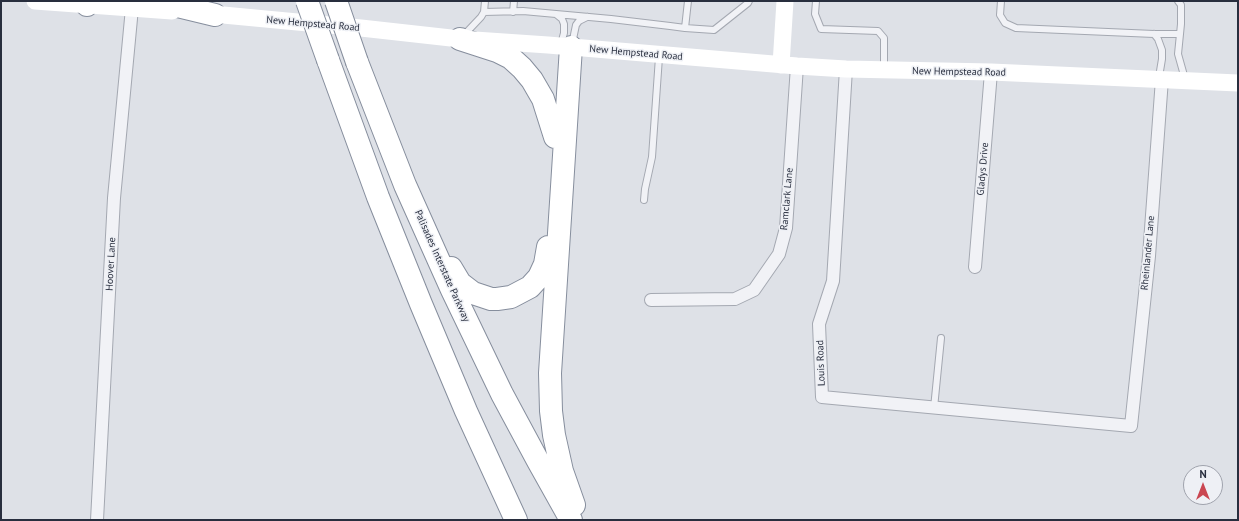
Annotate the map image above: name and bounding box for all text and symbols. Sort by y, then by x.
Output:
street label: New Hempstead Road [266,14,360,34]
street label: New Hempstead Road [589,43,683,63]
street label: New Hempstead Road [912,65,1006,79]
street label: Gladys Drive [975,142,991,196]
street label: Ramclark Lane [778,167,796,231]
street label: Palisades Interstate Parkway [412,208,472,324]
street label: Rheinlander Lane [1139,215,1157,291]
street label: Hoover Lane [104,237,118,291]
street label: Louis Road [814,340,828,386]
north arrow [1183,465,1223,505]
text: N [1199,467,1207,481]

